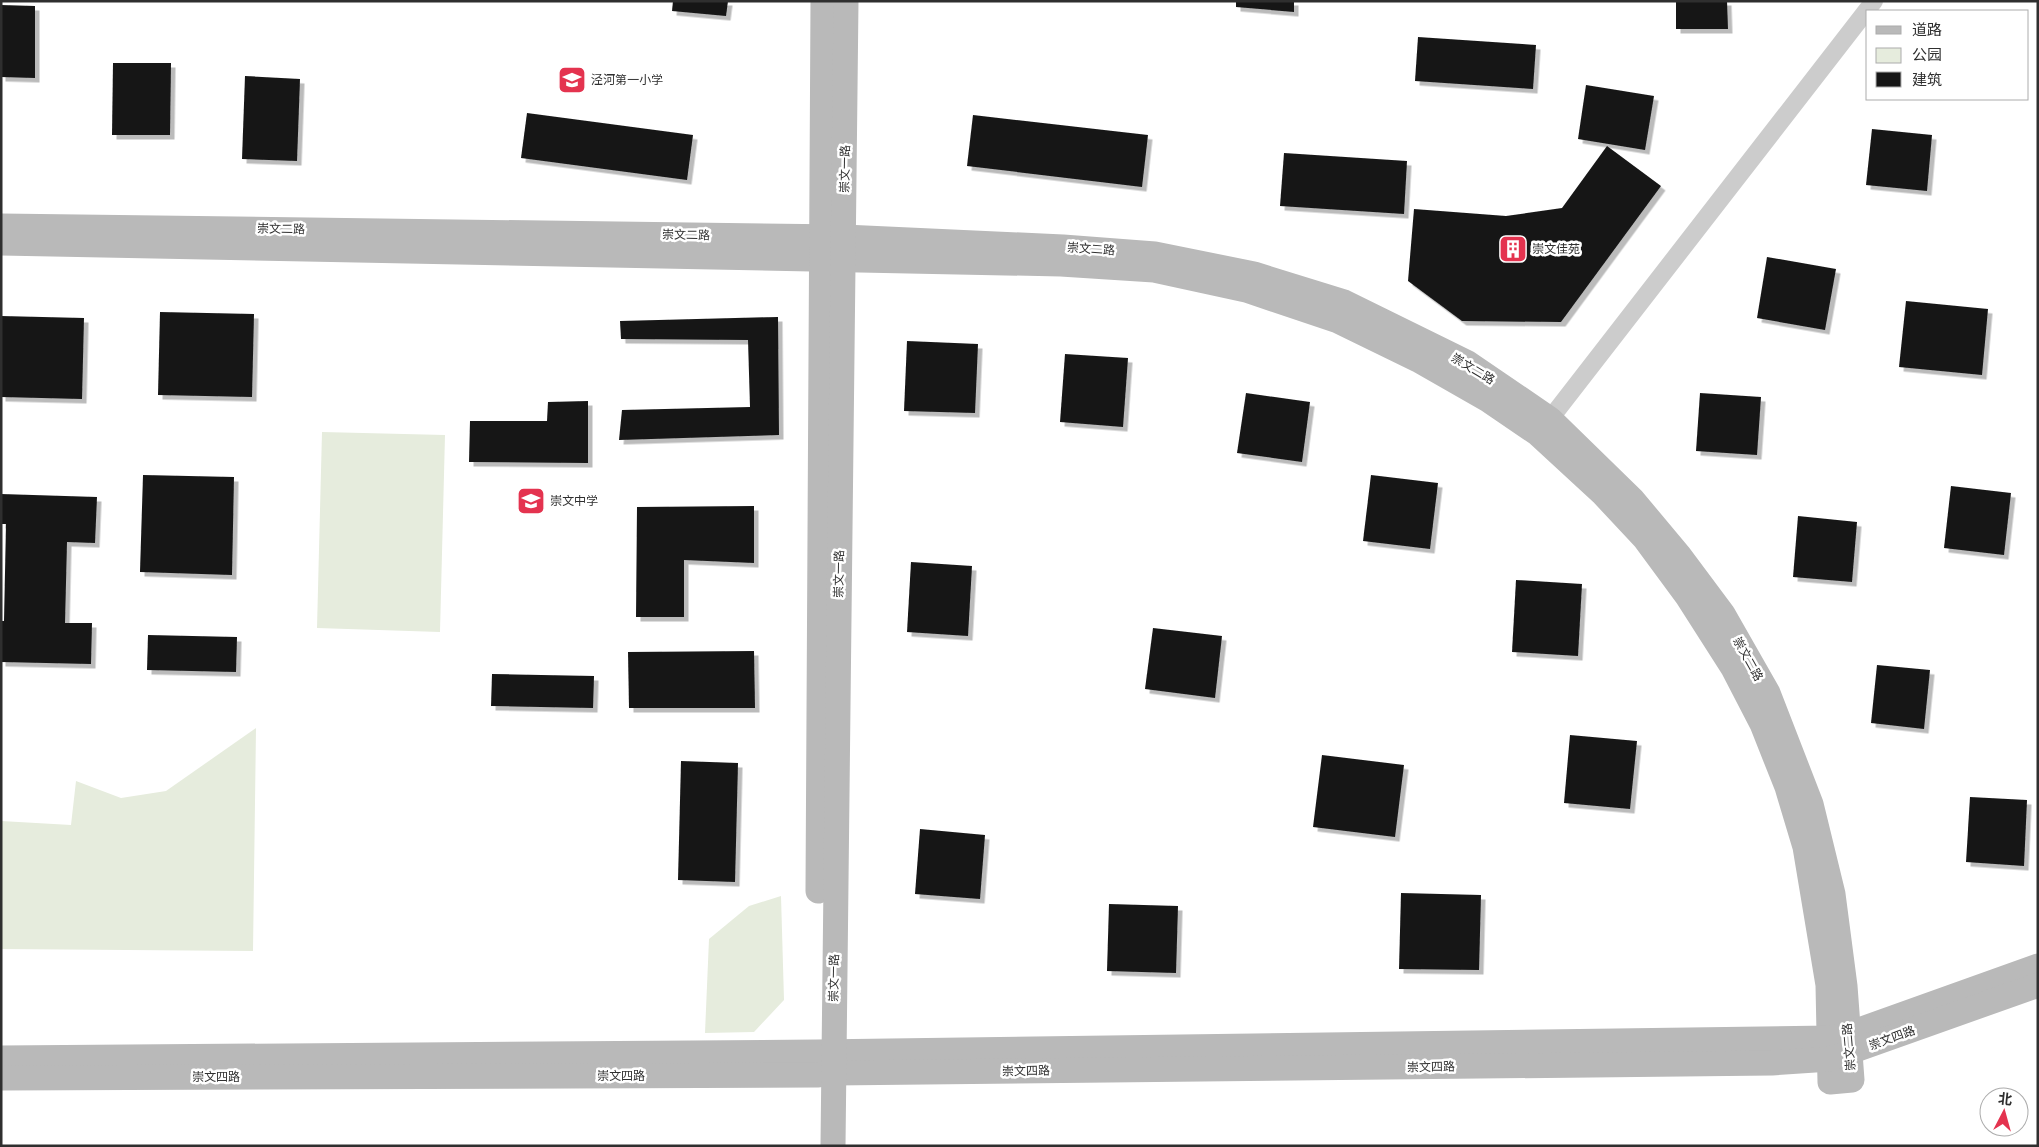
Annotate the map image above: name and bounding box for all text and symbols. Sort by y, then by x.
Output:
legend [1866,10,2029,100]
text: 道路 [1912,19,1942,39]
text: 公园 [1912,44,1942,64]
school or university icon: 泾河第一小学 [557,65,587,95]
text: 建筑 [1912,69,1942,89]
place label: 泾河第一小学 [591,71,663,88]
street label: 崇文一路 [836,145,853,193]
street label: 崇文二路 [257,220,305,237]
street label: 崇文二路 [662,226,710,243]
building icon: 崇文佳苑 [1498,234,1528,264]
street label: 崇文二路 [1066,238,1116,259]
place label: 崇文佳苑 [1532,240,1580,257]
street label: 崇文二路 [1448,349,1498,388]
school or university icon: 崇文中学 [516,486,546,516]
place label: 崇文中学 [550,492,598,509]
street label: 崇文一路 [830,550,847,598]
street label: 崇文二路 [1729,634,1768,684]
street label: 崇文一路 [825,954,842,1002]
street label: 崇文四路 [1866,1021,1917,1054]
street label: 崇文二路 [1838,1022,1859,1072]
street label: 崇文四路 [1407,1058,1455,1075]
street label: 崇文四路 [1002,1062,1050,1079]
street label: 崇文四路 [597,1067,645,1084]
street label: 崇文四路 [192,1068,240,1085]
north arrow [1979,1087,2029,1137]
text: 北 [1997,1088,2013,1109]

